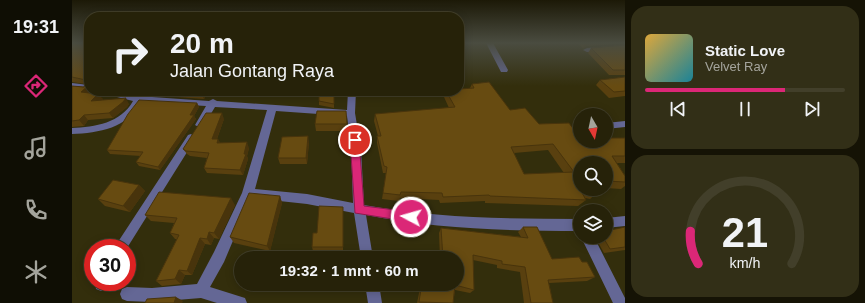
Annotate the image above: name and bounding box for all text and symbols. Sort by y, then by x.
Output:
text: 19:31 [13,17,59,37]
icon: right [104,28,156,80]
text: 20 m [170,28,234,59]
text: Static Love [705,42,785,59]
text: Velvet Ray [705,59,767,74]
text: Jalan Gontang Raya [170,61,334,81]
icon: directions [22,72,50,100]
icon: previous [667,98,689,120]
icon: pause [734,98,756,120]
icon: next [801,98,823,120]
north arrow [573,108,613,148]
map controls [573,108,613,244]
pin [338,123,372,157]
icon: arrive [344,129,366,151]
icon: music [22,134,50,162]
button: search [573,156,613,196]
icon: phone [22,196,50,224]
position arrow [390,196,432,238]
button: layers [573,204,613,244]
text: 21 [722,209,768,256]
speed limit sign: 30 [84,239,136,291]
text: km/h [730,254,761,270]
icon: climate [22,258,50,286]
text: 19:32 · 1 mnt · 60 m [279,262,419,279]

